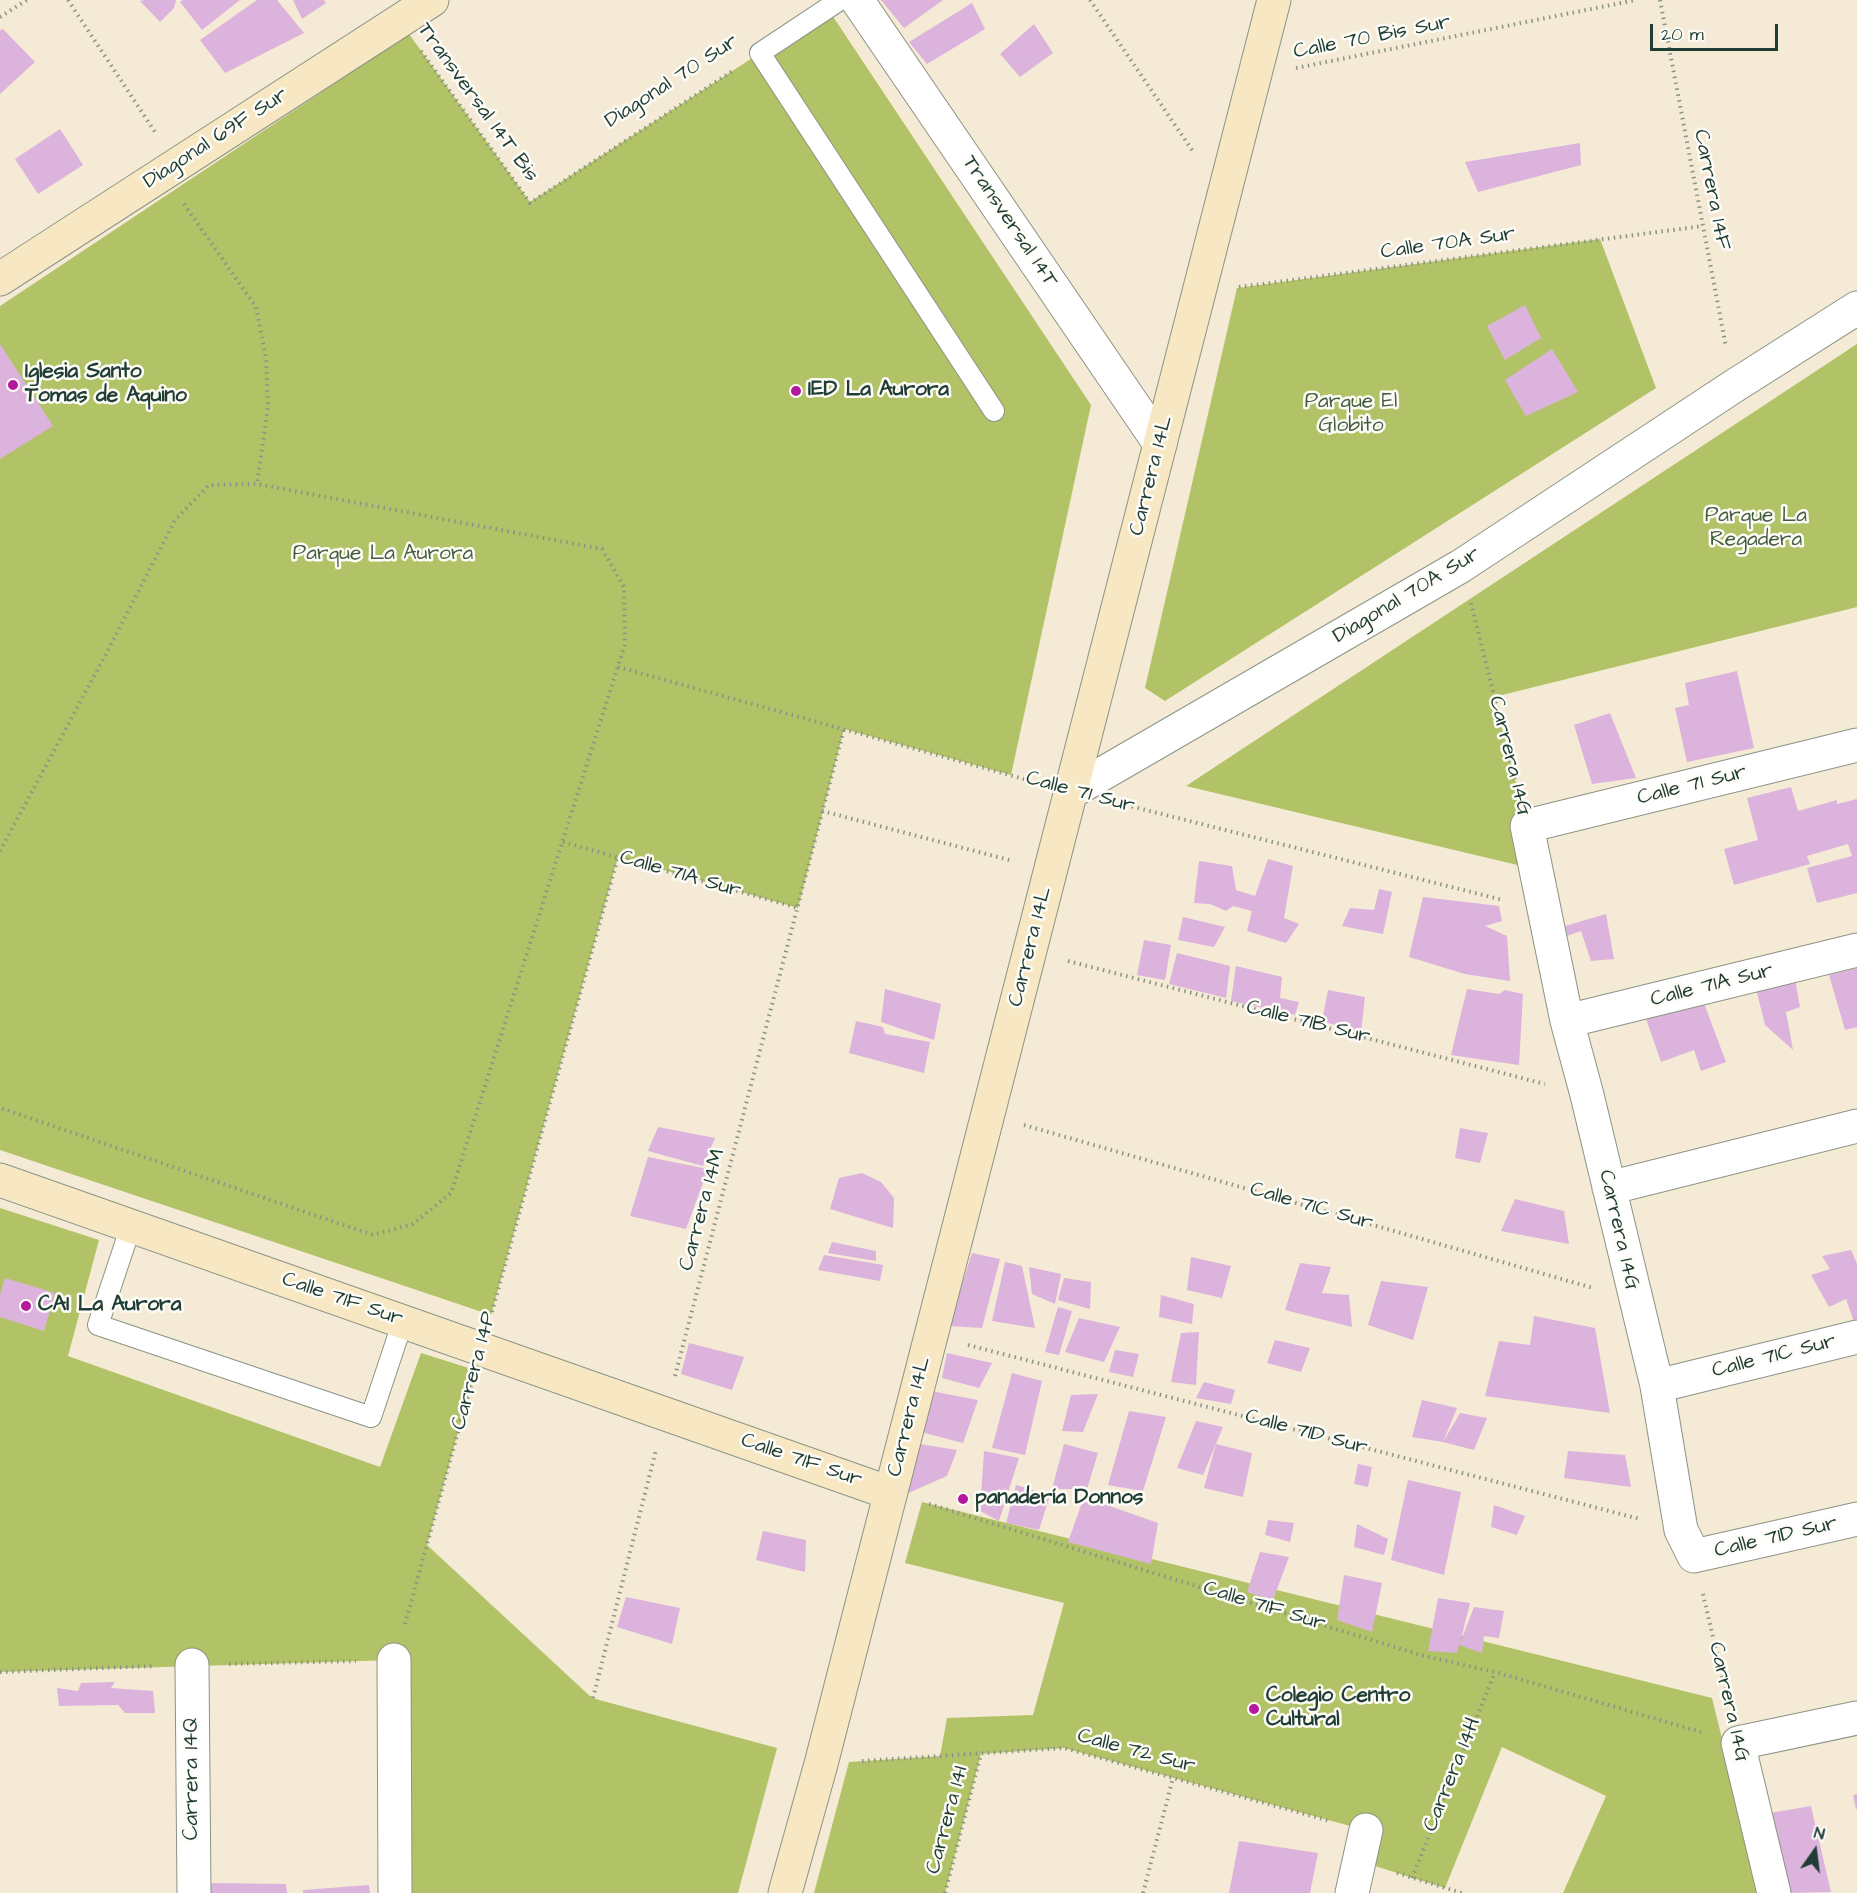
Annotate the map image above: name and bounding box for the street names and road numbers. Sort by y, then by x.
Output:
street label: Calle 70 Bis Sur [1291,10,1453,66]
street label: Transversal 14T Bis [411,19,543,187]
street label: Diagonal 70 Sur [601,30,743,134]
street label: Diagonal 69F Sur [139,83,293,195]
street label: Carrera 14F [1687,128,1735,252]
street label: Transversal 14T [956,151,1062,293]
street label: Calle 70A Sur [1379,222,1517,266]
street label: Carrera 14L [1125,414,1179,538]
street label: Diagonal 70A Sur [1329,542,1485,650]
street label: Carrera 14G [1482,694,1536,818]
street label: Calle 71 Sur [1635,760,1749,812]
street label: Calle 71 Sur [1023,766,1137,820]
street label: Calle 71A Sur [616,846,744,904]
street label: Carrera 14L [1004,885,1058,1009]
street label: Calle 71A Sur [1648,959,1776,1013]
street label: Calle 71B Sur [1244,995,1372,1051]
street label: Carrera 14M [675,1146,731,1274]
street label: Carrera 14G [1592,1168,1644,1292]
street label: Calle 71C Sur [1247,1177,1375,1237]
street label: Calle 71F Sur [278,1268,406,1332]
street label: Carrera 14P [447,1309,503,1433]
street label: Calle 71C Sur [1710,1329,1838,1385]
street label: Carrera 14L [883,1355,937,1479]
street label: Calle 71D Sur [1242,1405,1370,1461]
street label: Calle 71F Sur [737,1429,865,1493]
street label: Calle 71D Sur [1712,1512,1840,1564]
street label: Calle 71F Sur [1200,1576,1328,1638]
street label: Carrera 14G [1702,1640,1754,1764]
street label: Carrera 14H [1419,1714,1487,1836]
street label: Carrera 14Q [180,1718,206,1840]
street label: Calle 72 Sur [1074,1724,1198,1780]
street label: Carrera 14I [921,1763,975,1877]

